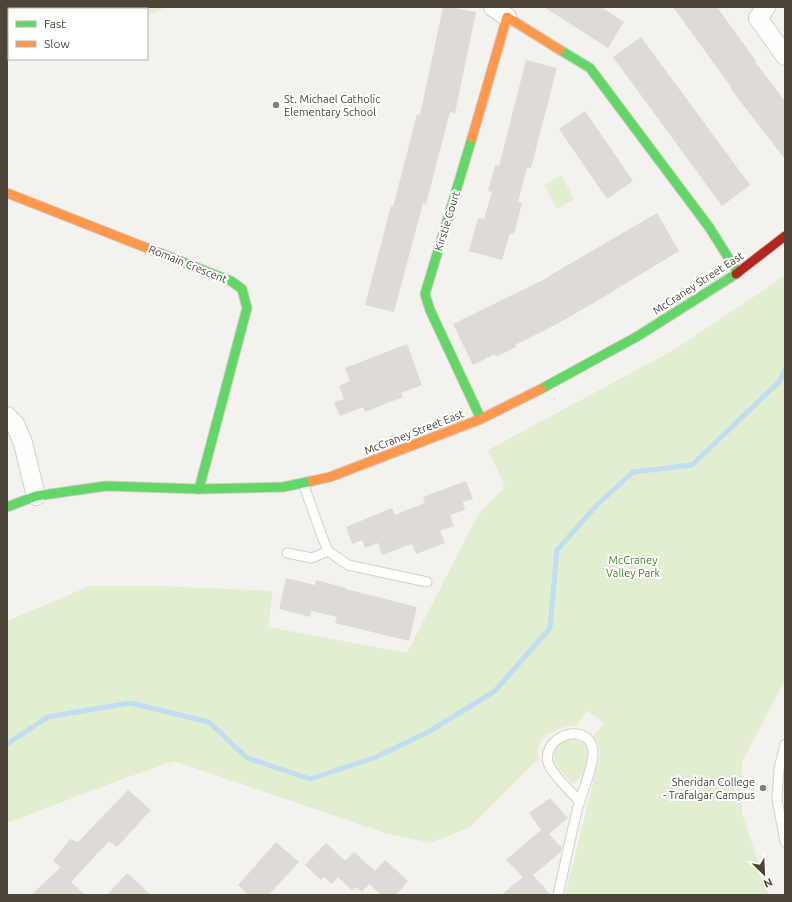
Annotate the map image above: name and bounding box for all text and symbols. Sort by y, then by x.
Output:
legend [8,8,148,60]
text: Fast [44,17,66,30]
text: Slow [44,37,70,50]
place label: St. Michael Catholic Elementary School [284,93,380,118]
marker: St. Michael Catholic Elementary School [271,100,281,110]
street label: Kirstie Court [432,189,462,252]
street label: Romain Crescent [147,243,230,285]
street label: McCraney Street East [650,249,746,317]
street label: McCraney Street East [363,407,466,457]
park label: McCraney Valley Park [606,554,660,579]
place label: Sheridan College - Trafalgar Campus [663,776,755,801]
marker: Sheridan College - Trafalgar Campus [758,783,768,793]
north arrow [744,854,784,894]
text: N [762,876,774,890]

